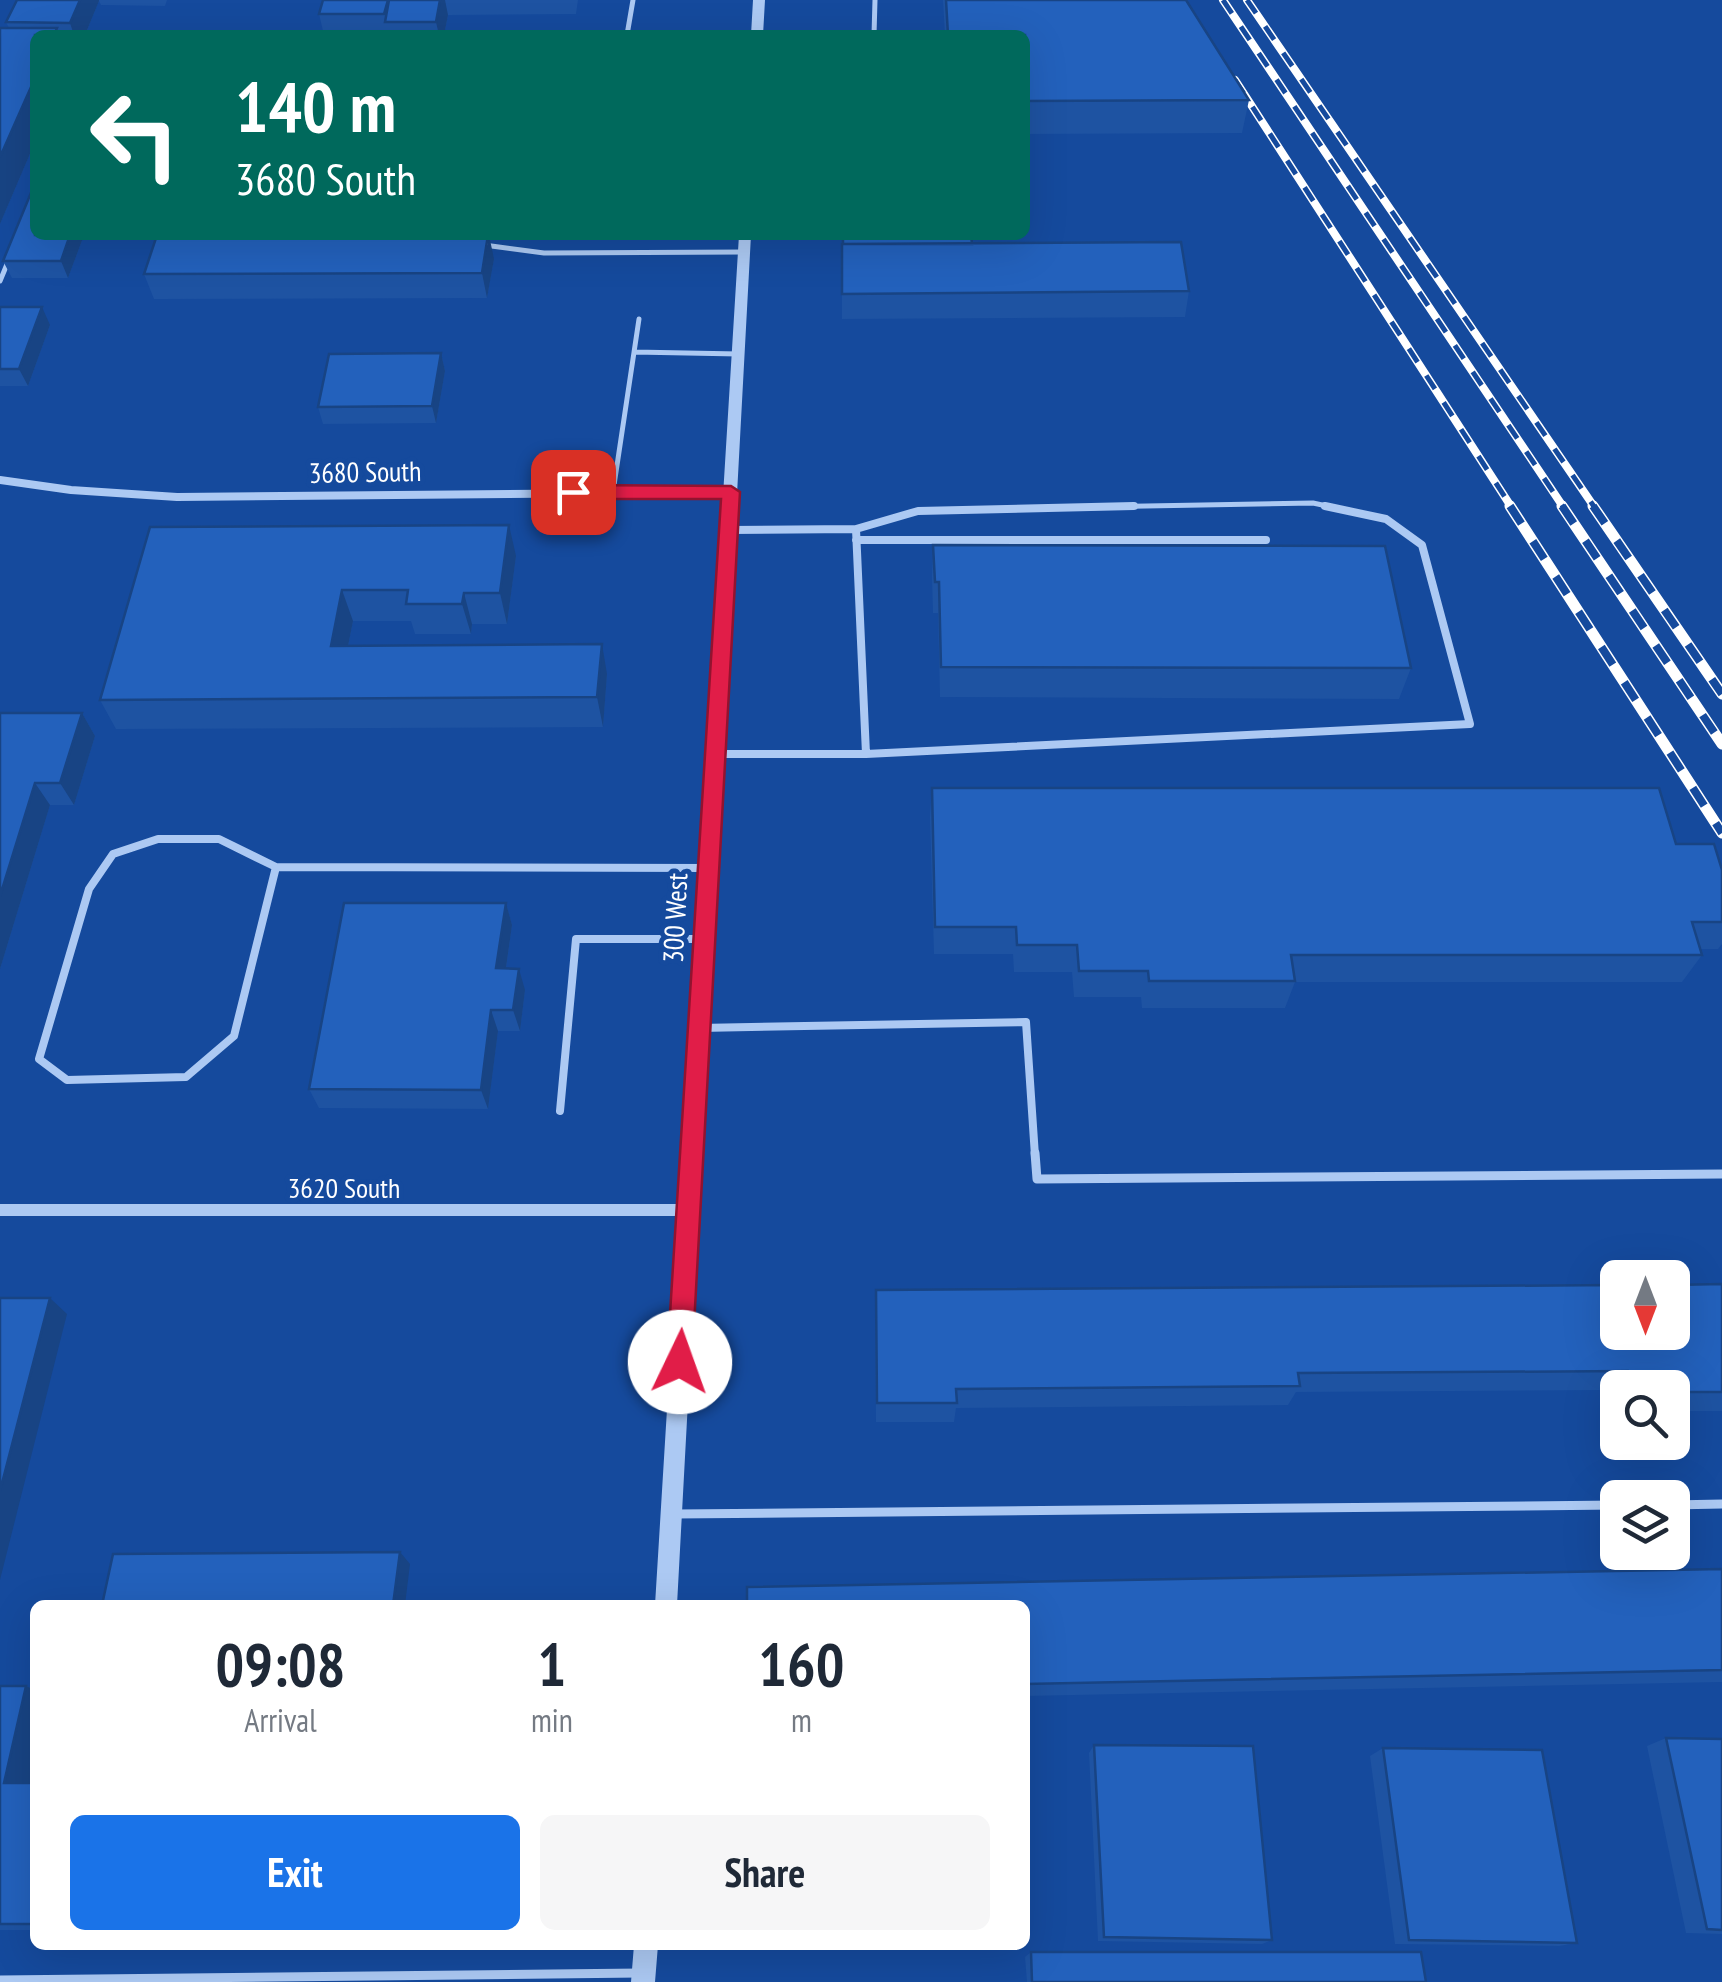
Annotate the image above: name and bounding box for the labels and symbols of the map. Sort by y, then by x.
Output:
pin [531,450,616,535]
street label: 3680 South [308,452,422,491]
street label: 300 West [654,872,695,964]
street label: 3620 South [288,1169,400,1206]
north arrow [1600,1260,1690,1350]
position arrow [628,1310,732,1414]

